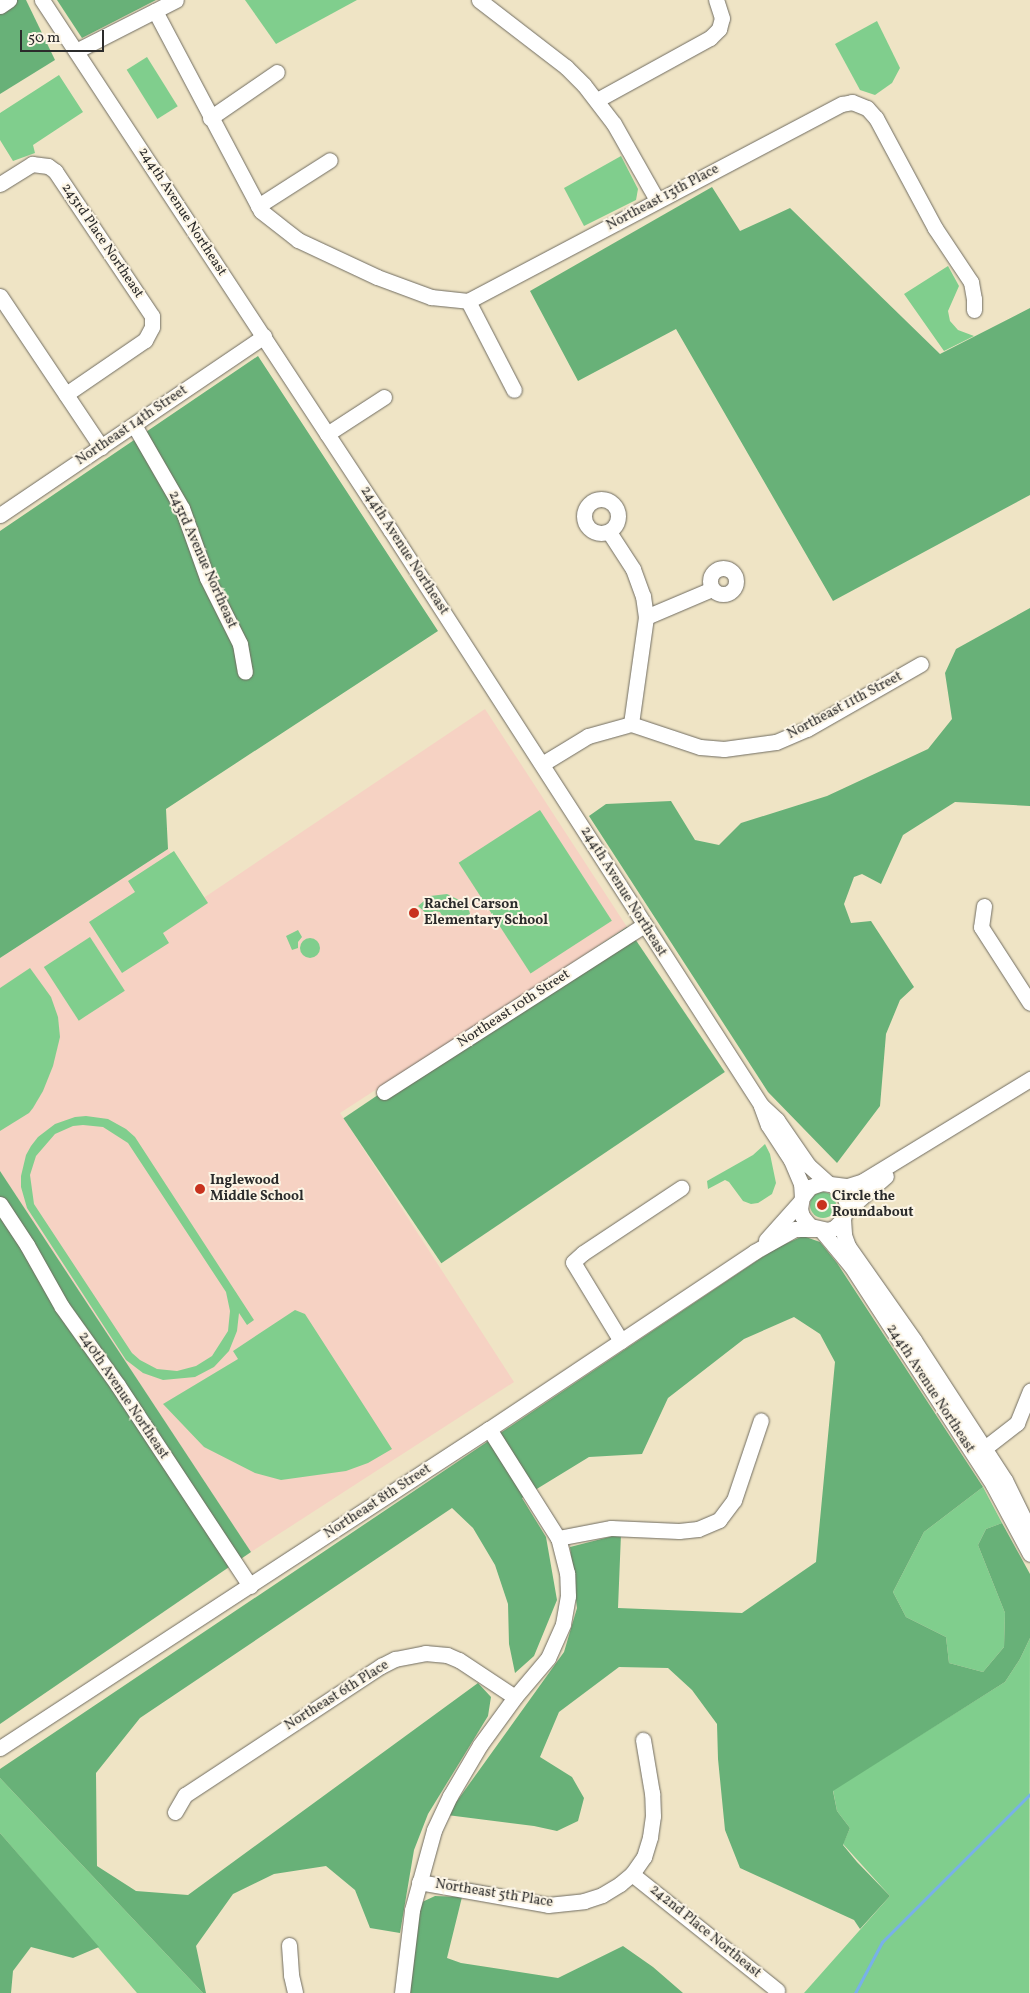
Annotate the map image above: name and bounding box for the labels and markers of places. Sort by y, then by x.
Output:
place label: Rachel Carson Elementary School [424,897,548,930]
marker: Rachel Carson Elementary School [408,907,420,919]
place label: Inglewood Middle School [210,1173,304,1206]
marker: Inglewood Middle School [194,1183,206,1195]
place label: Circle the Roundabout [832,1189,913,1222]
marker: Circle the Roundabout [816,1199,828,1211]

